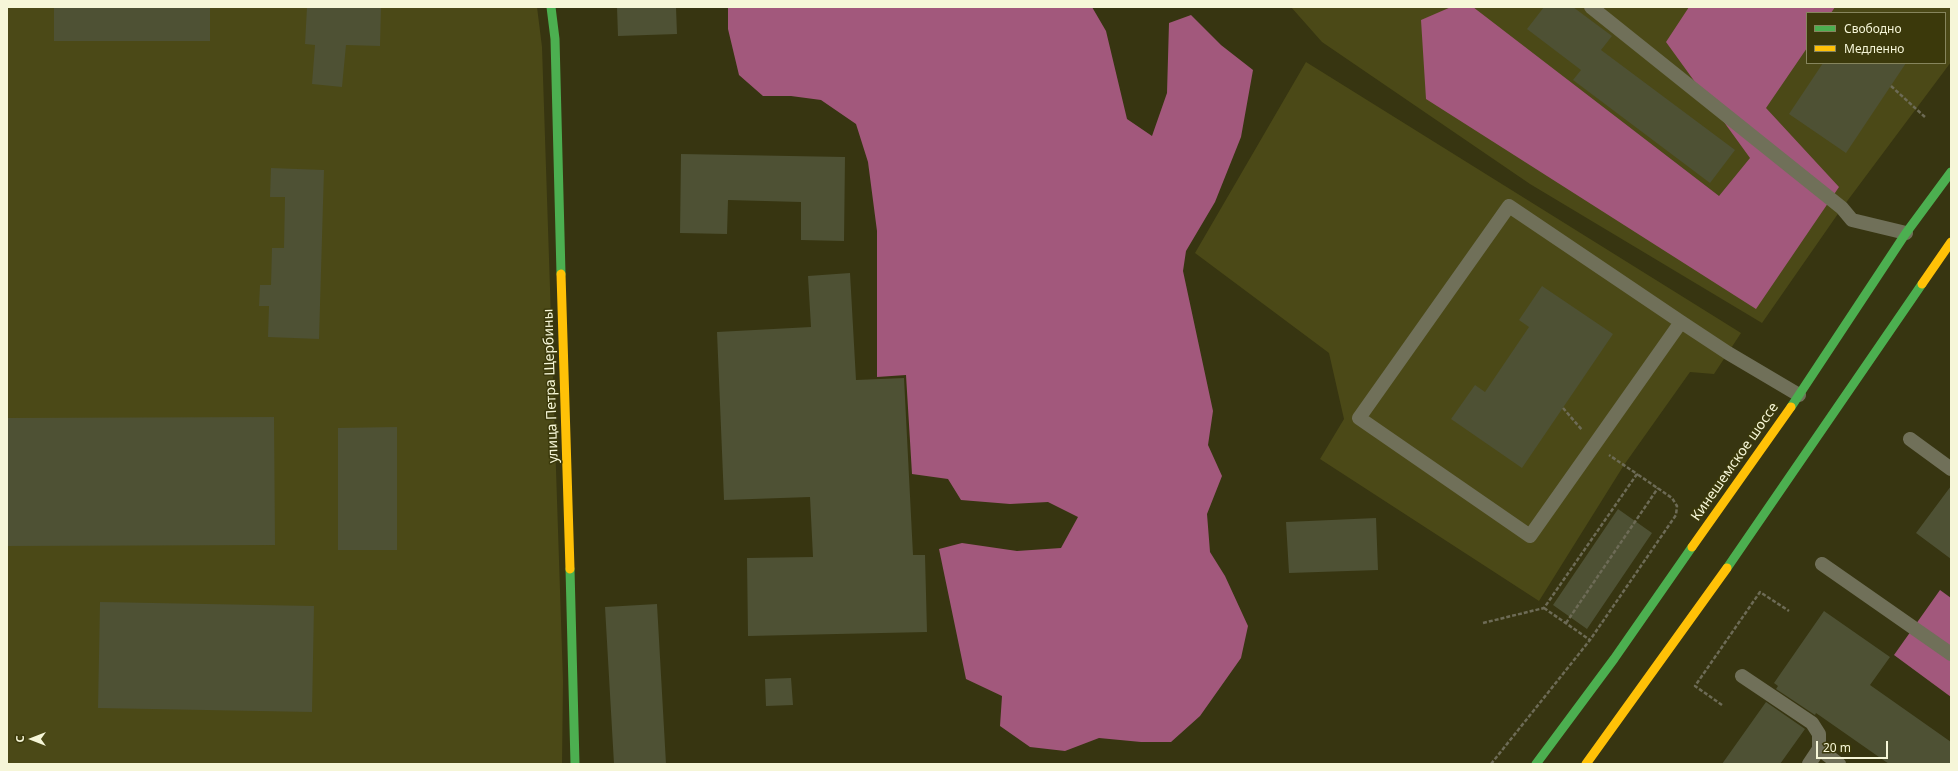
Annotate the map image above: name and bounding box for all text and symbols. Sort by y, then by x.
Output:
legend [1806,12,1946,64]
text: Свободно [1844,20,1902,37]
text: Медленно [1844,40,1904,57]
street label: улица Петра Щербины [540,309,562,463]
street label: Кинешемское шоссе [1688,400,1782,524]
north arrow [12,719,52,759]
scale bar [1818,733,1890,759]
text: С [12,735,27,743]
text: 20 m [1823,739,1851,756]

